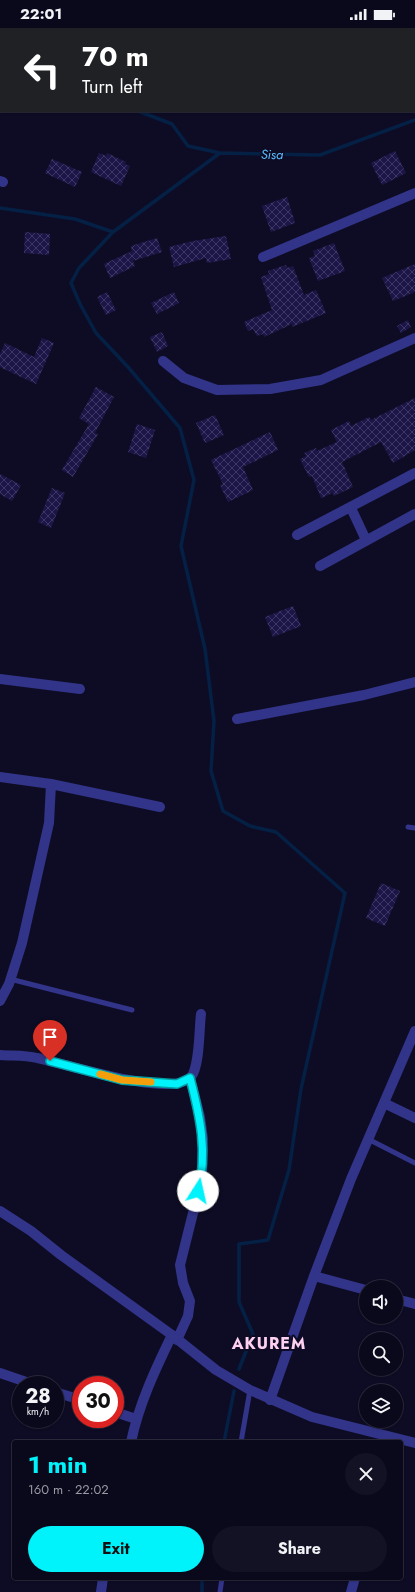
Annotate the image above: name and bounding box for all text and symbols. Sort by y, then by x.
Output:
text: 22:01 [20,3,62,25]
text: 70 m [82,36,149,77]
icon: left [16,44,68,96]
text: Turn left [82,74,142,100]
water label: Sisa [261,145,283,164]
pin [33,1020,67,1061]
icon: arrive [39,1026,61,1048]
position arrow [177,1170,219,1212]
map controls [359,1280,403,1428]
button: sound [359,1280,403,1324]
district label: AKUREM [231,1332,306,1355]
button: search [359,1332,403,1376]
speed limit sign: 30 [72,1376,124,1428]
text: 28 [25,1382,51,1411]
button: layers [359,1384,403,1428]
text: km/h [27,1404,49,1419]
text: 1 min [28,1447,88,1482]
button: close [345,1453,387,1495]
text: 160 m · 22:02 [28,1480,109,1499]
button: Exit [28,1526,204,1572]
button: Share [212,1526,387,1572]

